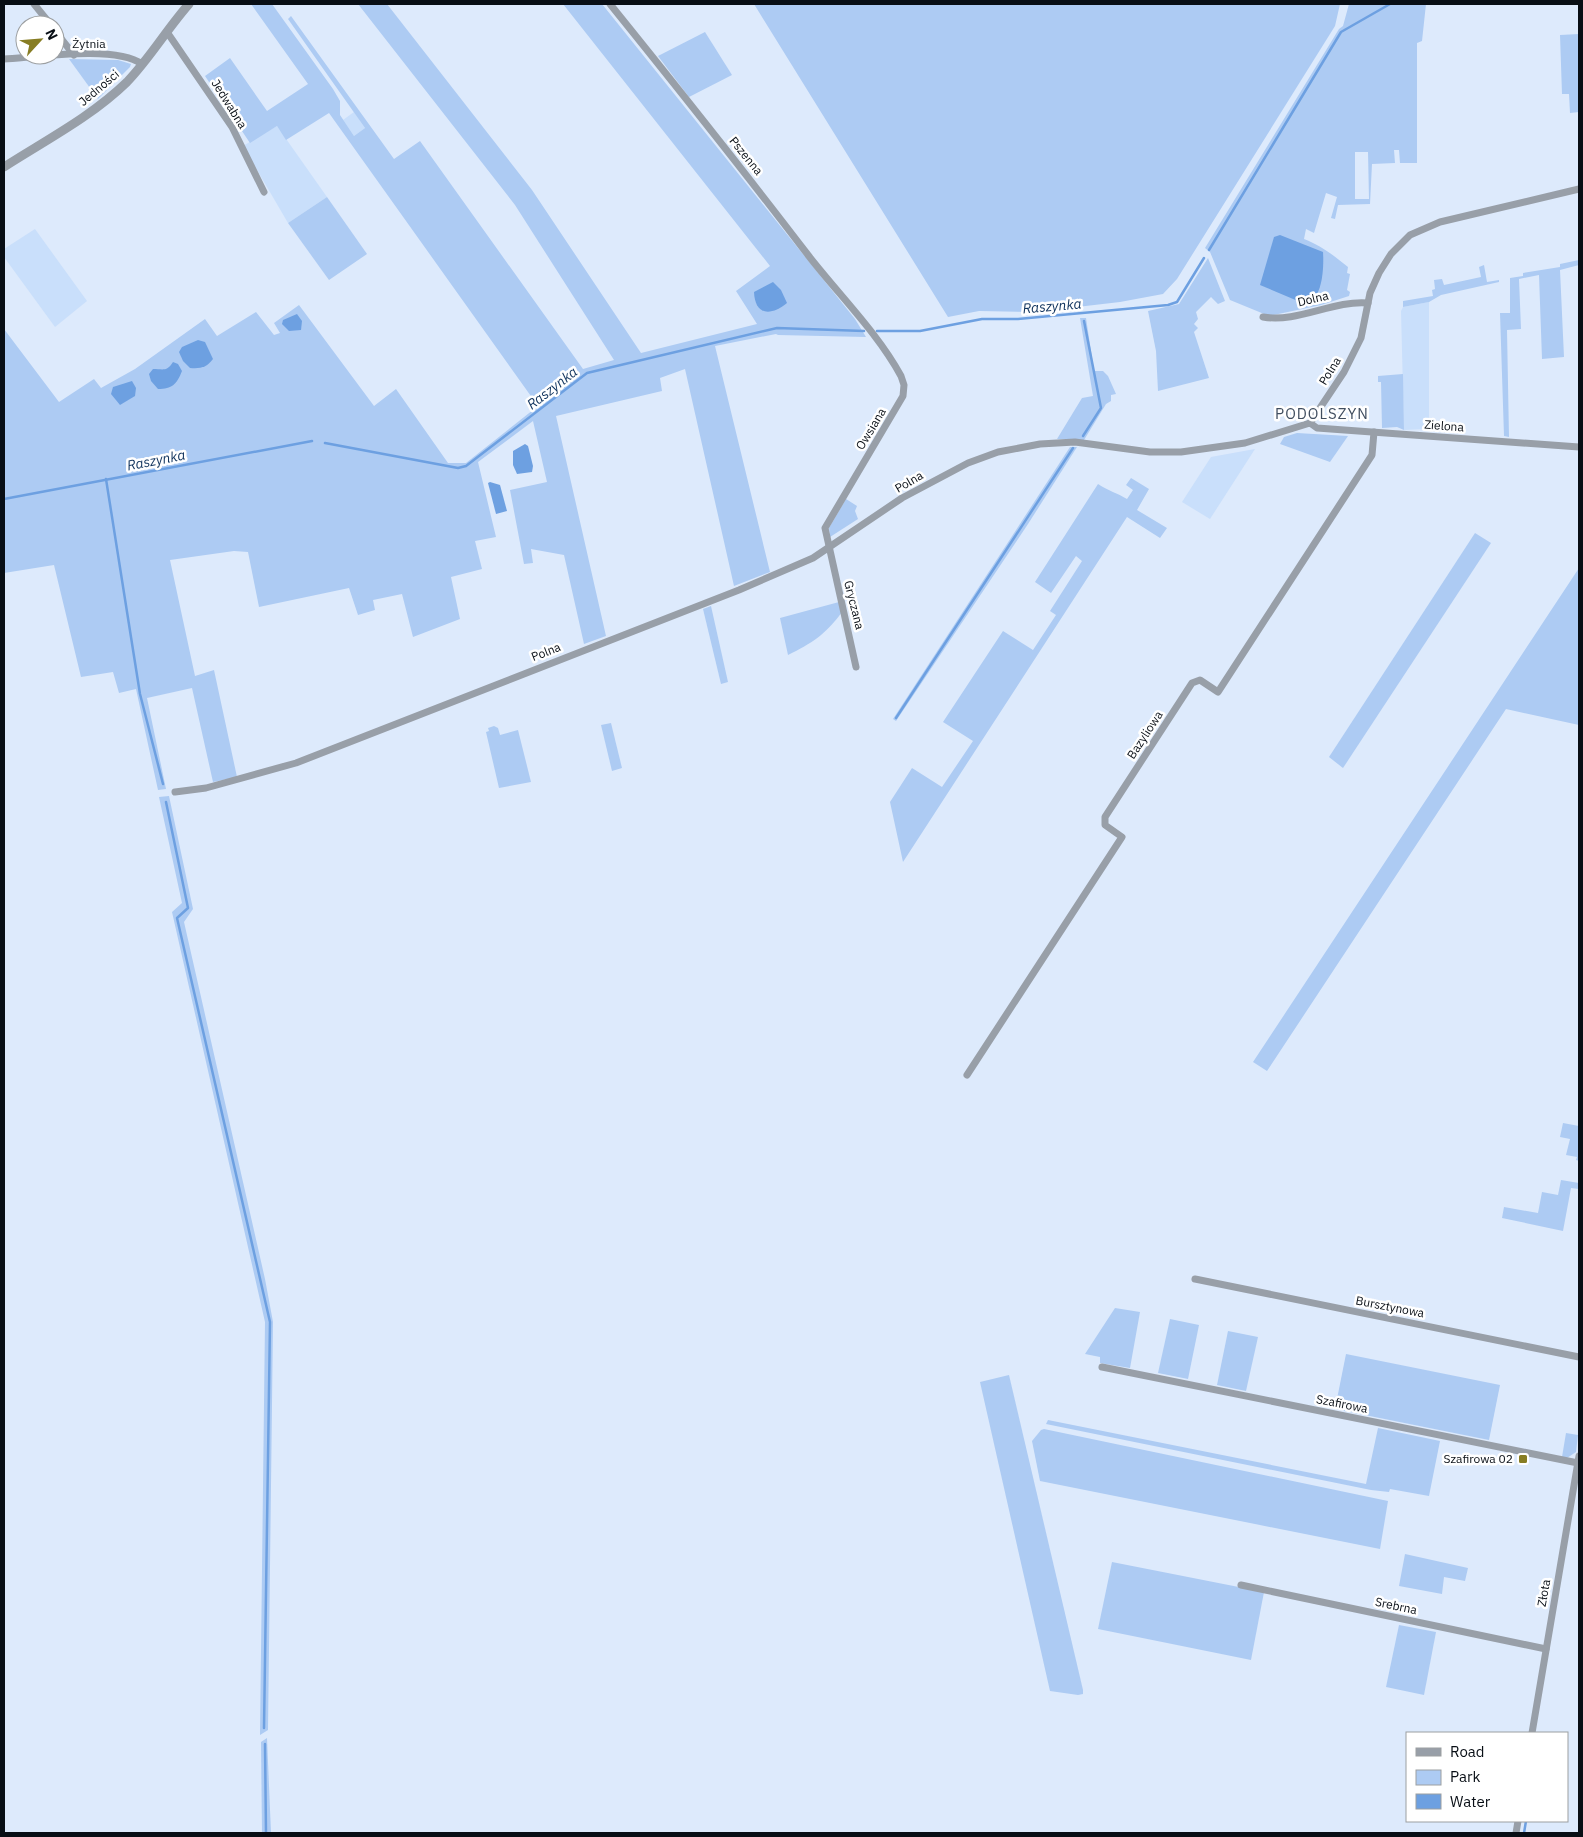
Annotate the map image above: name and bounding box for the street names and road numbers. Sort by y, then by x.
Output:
street label: Żytnia [72,36,106,51]
street label: Jedności [75,66,122,109]
street label: Jedwabna [208,76,251,132]
street label: Pszenna [726,133,767,178]
street label: Dolna [1296,288,1330,309]
street label: Polna [1315,353,1344,388]
street label: Owsiana [852,405,889,452]
street label: Zielona [1424,417,1465,434]
street label: Polna [892,467,926,496]
street label: Gryczana [841,579,868,632]
street label: Polna [529,639,563,664]
street label: Bazyliowa [1124,707,1166,762]
street label: Bursztynowa [1355,1293,1426,1321]
street label: Szafirowa [1315,1391,1370,1416]
street label: Złota [1534,1577,1553,1608]
street label: Srebrna [1374,1594,1419,1617]

